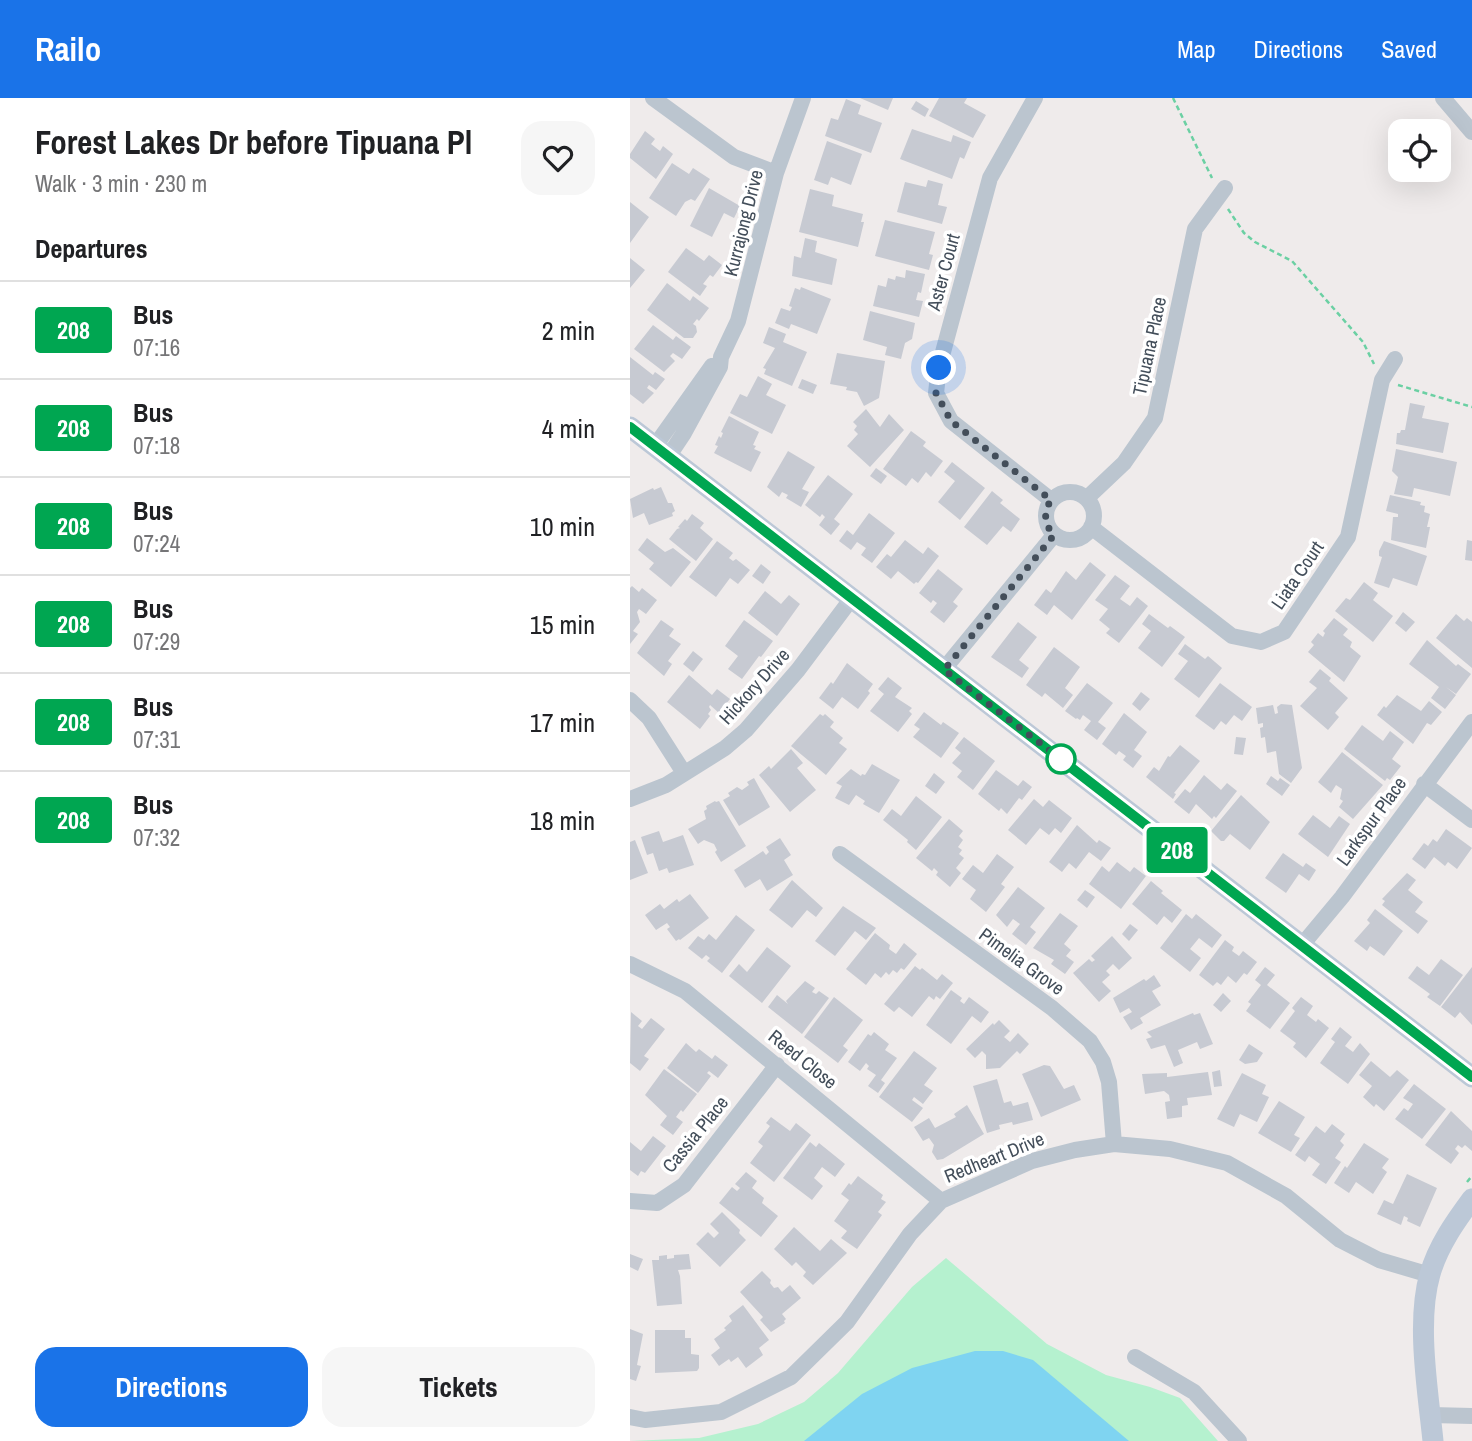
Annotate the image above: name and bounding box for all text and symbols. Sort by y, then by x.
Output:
text: Railo [35,27,101,71]
text: Map [1177,33,1215,65]
text: Directions [1253,33,1343,65]
text: Saved [1381,33,1437,65]
map controls [1388,119,1451,182]
button: locate [1388,119,1451,182]
text: Forest Lakes Dr before Tipuana Pl [35,120,472,164]
button: heart [521,121,595,195]
street label: Kurrajong Drive [717,167,769,279]
text: Walk · 3 min · 230 m [35,168,207,199]
street label: Aster Court [920,230,966,314]
text: Departures [35,231,148,266]
street label: Tipuana Place [1126,294,1172,398]
text: Bus [133,297,173,332]
text: 2 min [542,313,595,348]
text: 208 [57,314,90,346]
text: 07:16 [133,332,180,363]
your location [921,350,956,385]
text: Bus [133,395,173,430]
text: 4 min [542,411,595,446]
text: 208 [57,412,90,444]
text: 07:18 [133,430,180,461]
text: Bus [133,493,173,528]
text: 10 min [530,509,595,544]
text: 208 [57,510,90,542]
text: 07:24 [133,528,180,559]
street label: Liata Court [1265,535,1330,614]
text: Bus [133,591,173,626]
text: 15 min [530,607,595,642]
text: 208 [57,608,90,640]
text: 07:29 [133,626,180,657]
street label: Hickory Drive [713,642,795,730]
text: Bus [133,689,173,724]
text: 17 min [530,705,595,740]
text: 208 [57,706,90,738]
text: 07:31 [133,724,180,755]
unlabelled marker [1046,744,1076,774]
street label: Larkspur Place [1330,771,1412,871]
text: Bus [133,787,173,822]
text: 18 min [530,803,595,838]
text: 208 [57,804,90,836]
text: 07:32 [133,822,180,853]
line badge: 208 [1137,827,1217,873]
text: 208 [1161,834,1193,866]
street label: Pimelia Grove [974,921,1070,1001]
street label: Reed Close [763,1023,843,1095]
street label: Cassia Place [656,1090,734,1178]
street label: Redheart Drive [940,1125,1048,1189]
button: Directions [35,1347,308,1427]
button: Tickets [322,1347,595,1427]

